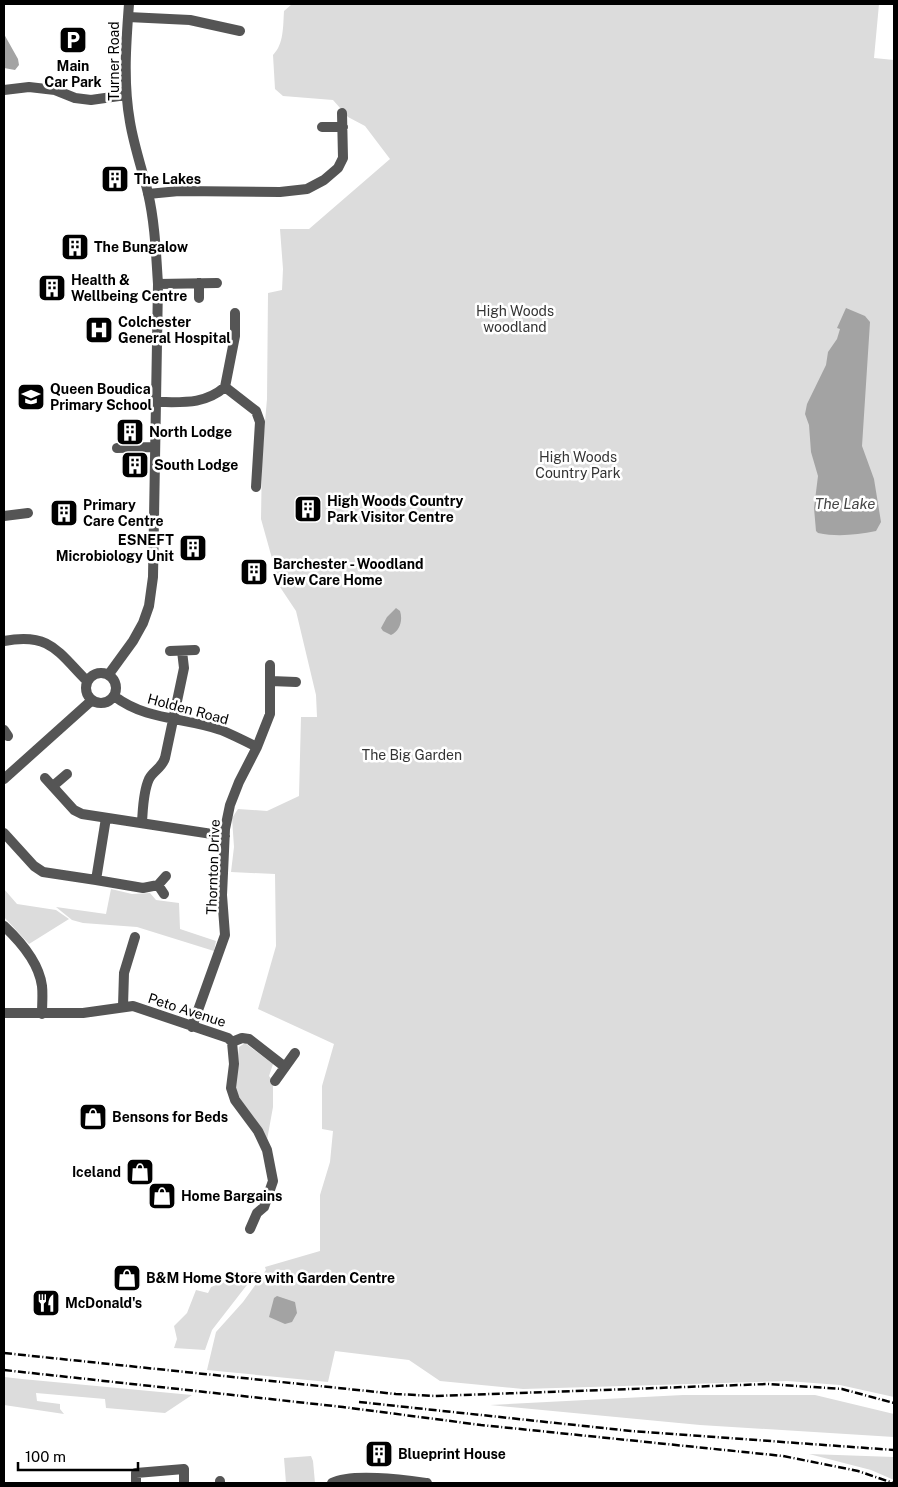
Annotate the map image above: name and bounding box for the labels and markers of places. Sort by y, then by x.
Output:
parking icon: Main Car Park [58,25,88,55]
place label: Main Car Park [44,58,102,90]
building icon: The Lakes [100,164,130,194]
place label: The Lakes [134,171,201,187]
building icon: The Bungalow [60,232,90,262]
place label: The Bungalow [94,239,188,255]
place label: Health & Wellbeing Centre [71,272,187,304]
building icon: Health & Wellbeing Centre [37,273,67,303]
place label: Colchester General Hospital [118,314,231,346]
hospital icon: Colchester General Hospital [84,315,114,345]
place label: Queen Boudica Primary School [50,381,153,413]
school or university icon: Queen Boudica Primary School [16,382,46,412]
building icon: North Lodge [115,417,145,447]
place label: North Lodge [149,424,232,440]
building icon: South Lodge [120,450,150,480]
place label: South Lodge [154,457,238,473]
place label: High Woods Country Park Visitor Centre [327,493,464,525]
building icon: High Woods Country Park Visitor Centre [293,494,323,524]
place label: Primary Care Centre [83,497,164,529]
building icon: Primary Care Centre [49,498,79,528]
place label: ESNEFT Microbiology Unit [56,532,174,564]
building icon: ESNEFT Microbiology Unit [178,533,208,563]
place label: Barchester - Woodland View Care Home [273,556,424,588]
building icon: Barchester - Woodland View Care Home [239,557,269,587]
shop icon: Bensons for Beds [78,1102,108,1132]
place label: Bensons for Beds [112,1109,228,1125]
shop icon: Iceland [125,1157,155,1187]
place label: Iceland [72,1164,121,1180]
shop icon: Home Bargains [147,1181,177,1211]
place label: Home Bargains [181,1188,282,1204]
shop icon: B&M Home Store with Garden Centre [112,1263,142,1293]
place label: B&M Home Store with Garden Centre [146,1270,395,1286]
restaurant icon: McDonald's [31,1288,61,1318]
place label: McDonald's [65,1295,142,1311]
building icon: Blueprint House [364,1439,394,1469]
place label: Blueprint House [398,1446,506,1462]

